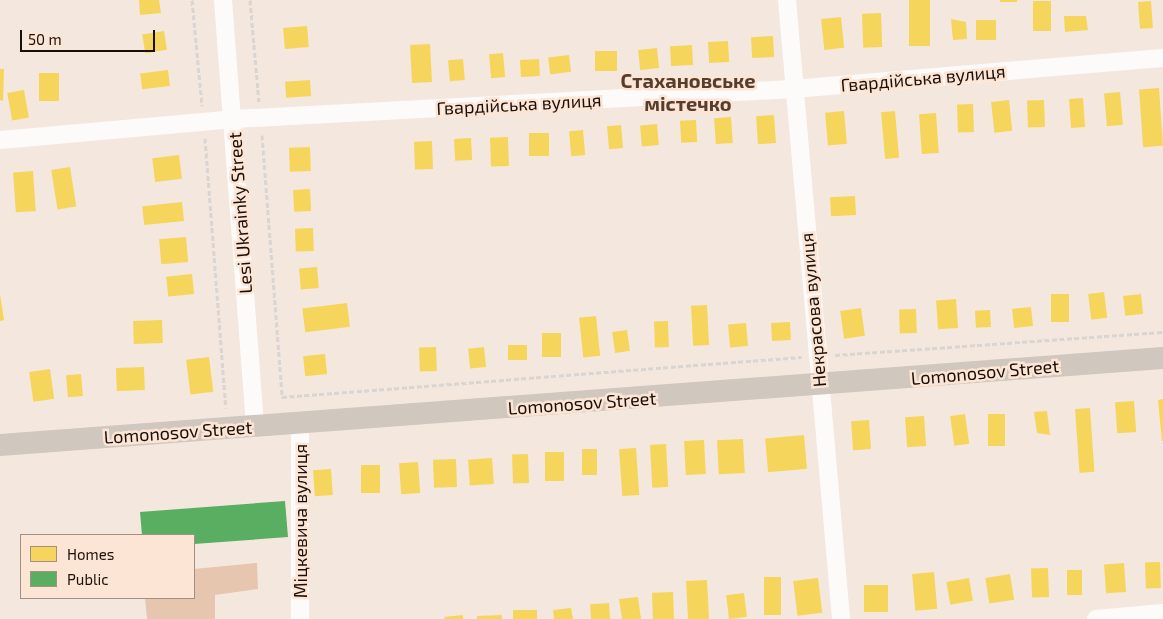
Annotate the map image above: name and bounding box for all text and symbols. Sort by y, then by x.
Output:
scale bar [22,20,158,52]
text: 50 m [28,30,62,48]
street label: Гвардійська вулиця [840,60,1006,96]
district label: Стахановське містечко [620,68,756,115]
street label: Гвардійська вулиця [436,89,602,119]
street label: Lesi Ukrainky Street [224,131,256,295]
street label: Некрасова вулиця [795,232,831,388]
street label: Lomonosov Street [910,355,1060,389]
street label: Lomonosov Street [507,387,657,419]
street label: Lomonosov Street [103,416,253,448]
street label: Міцкевича вулиця [289,444,311,598]
legend [20,534,195,599]
text: Homes [67,545,114,563]
text: Public [67,570,108,588]

